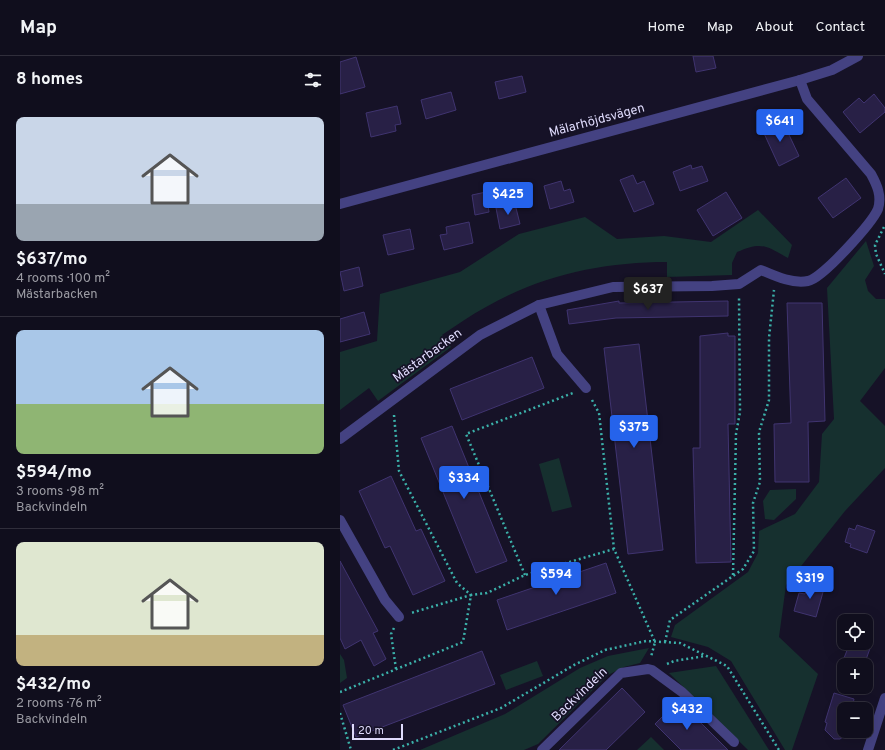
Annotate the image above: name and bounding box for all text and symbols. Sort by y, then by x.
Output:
text: Map [20,16,57,40]
text: Home [648,19,685,36]
text: Map [707,19,733,36]
text: About [755,19,794,36]
text: Contact [816,19,865,36]
text: 8 homes [16,69,83,91]
icon: filters [302,69,324,91]
street label: Mälarhöjdsvägen [547,101,647,141]
pin: $641 [756,109,804,143]
text: $641 [765,114,795,130]
icon: home [134,143,206,215]
pin: $425 [484,182,532,216]
text: $425 [492,187,524,203]
text: $637/mo [16,249,87,271]
text: 4 rooms · 100 m² [16,271,110,287]
pin: $637 [624,277,672,311]
text: $637 [633,282,663,298]
text: Mästarbacken [16,287,98,303]
street label: Mästarbacken [390,326,466,386]
icon: home [134,356,206,428]
pin: $375 [610,415,658,449]
text: $375 [619,420,649,436]
text: $594/mo [16,462,92,484]
pin: $334 [440,466,488,500]
text: $334 [448,471,480,487]
text: 3 rooms · 98 m² [16,484,104,500]
text: Backvindeln [16,500,87,516]
pin: $594 [532,562,580,596]
pin: $319 [786,566,834,600]
text: $594 [540,567,572,583]
icon: home [134,568,206,640]
text: $319 [796,571,824,587]
map controls [837,614,873,738]
button: locate [837,614,873,650]
button: + [837,658,873,694]
street label: Backvindeln [549,664,611,726]
text: $432/mo [16,674,91,696]
text: 2 rooms · 76 m² [16,696,102,712]
pin: $432 [663,697,711,731]
text: $432 [671,702,703,718]
button: − [837,702,873,738]
text: Backvindeln [16,712,87,728]
scale bar [352,722,403,741]
text: 20 m [358,724,384,738]

